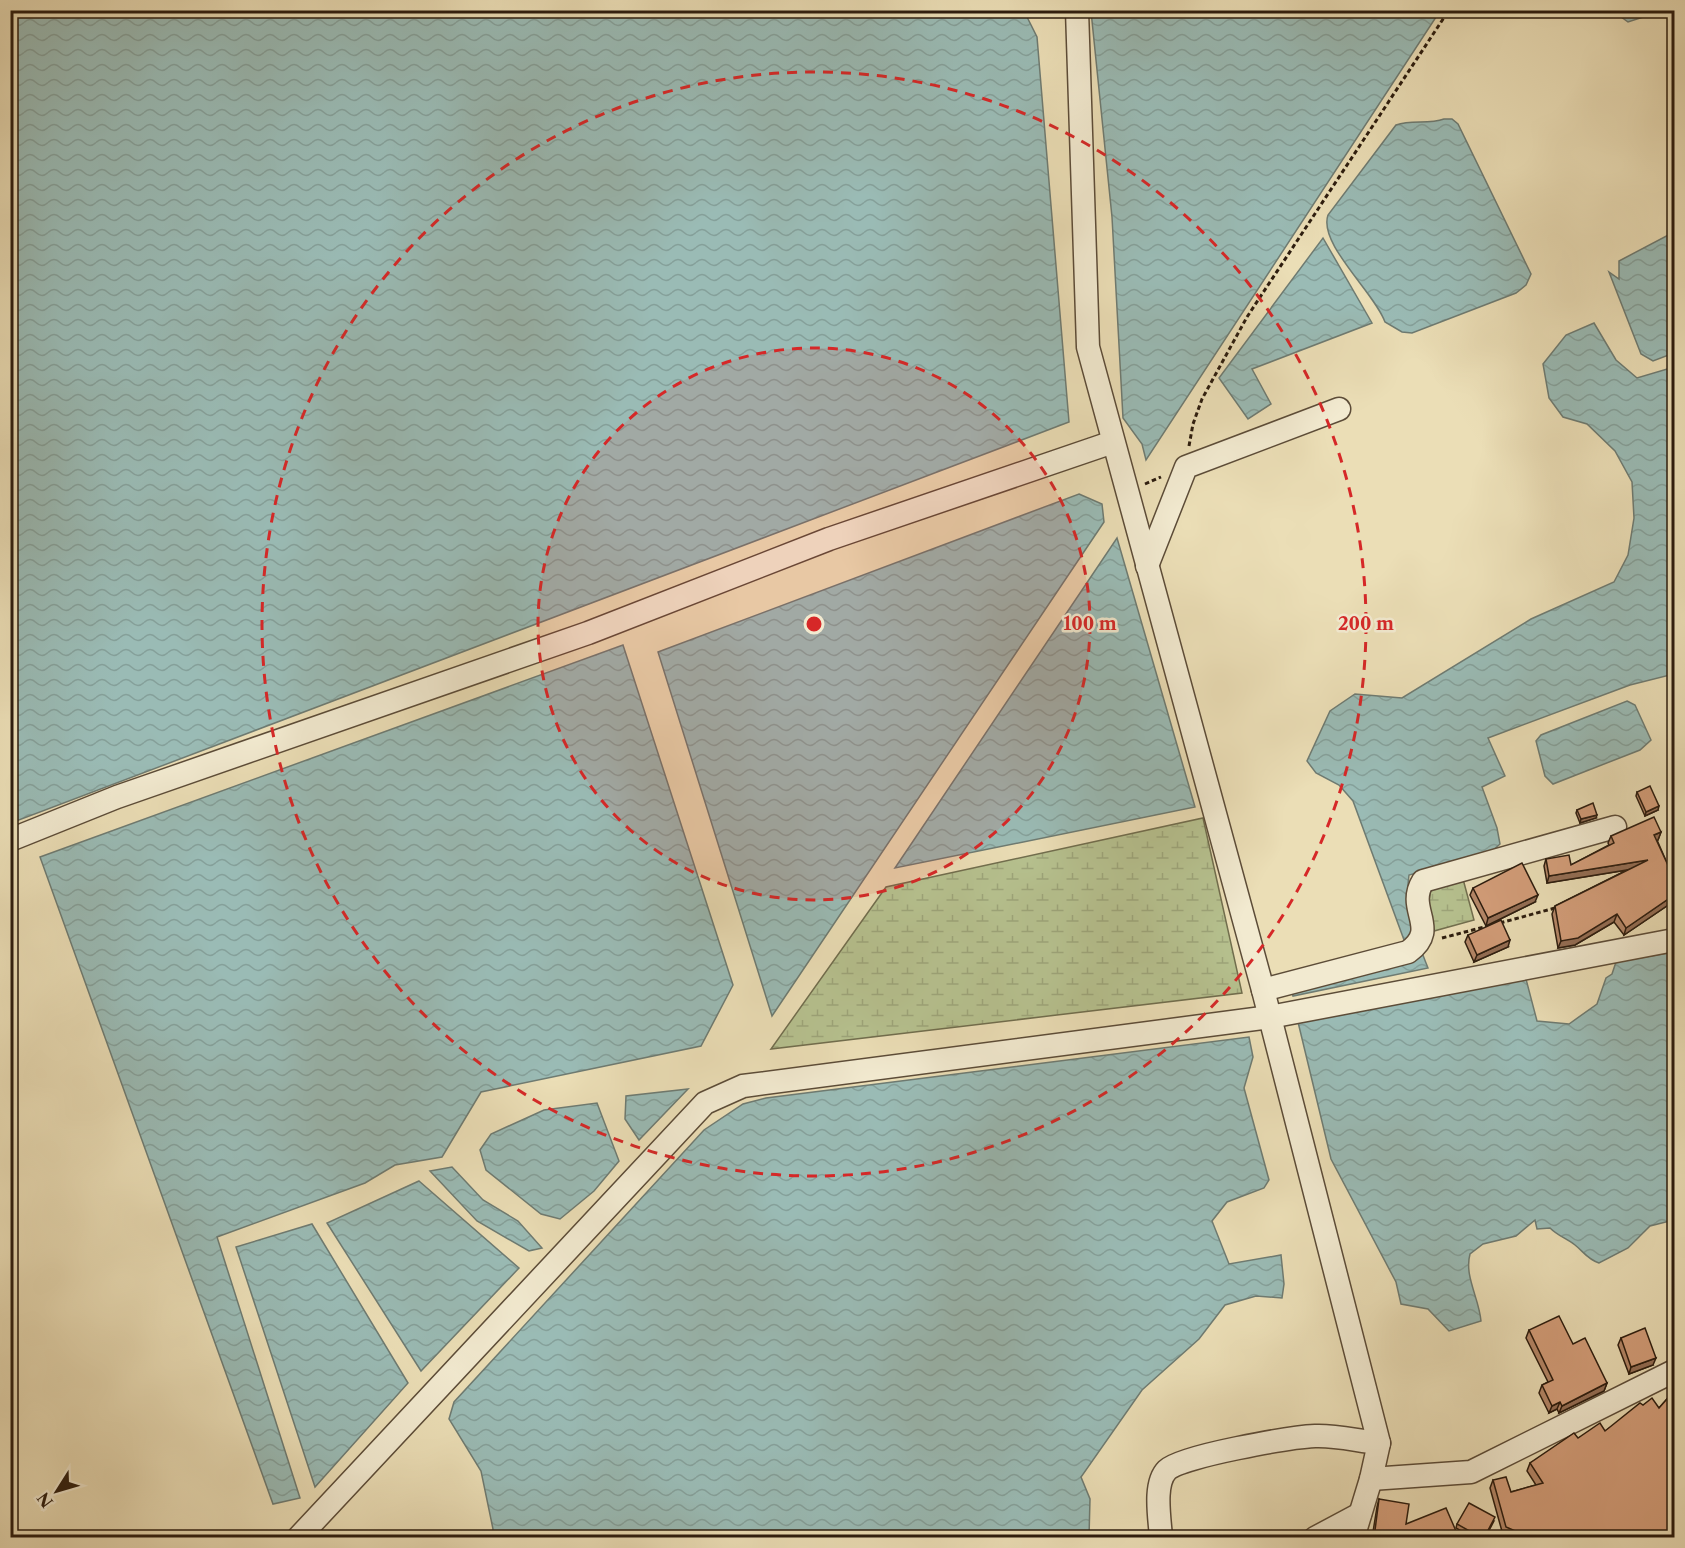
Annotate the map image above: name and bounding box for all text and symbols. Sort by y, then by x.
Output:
text: 100 m [1063,613,1117,635]
text: 200 m [1338,613,1394,635]
centre of rings [804,614,824,634]
north arrow [27,1461,87,1521]
text: N [33,1488,57,1512]

